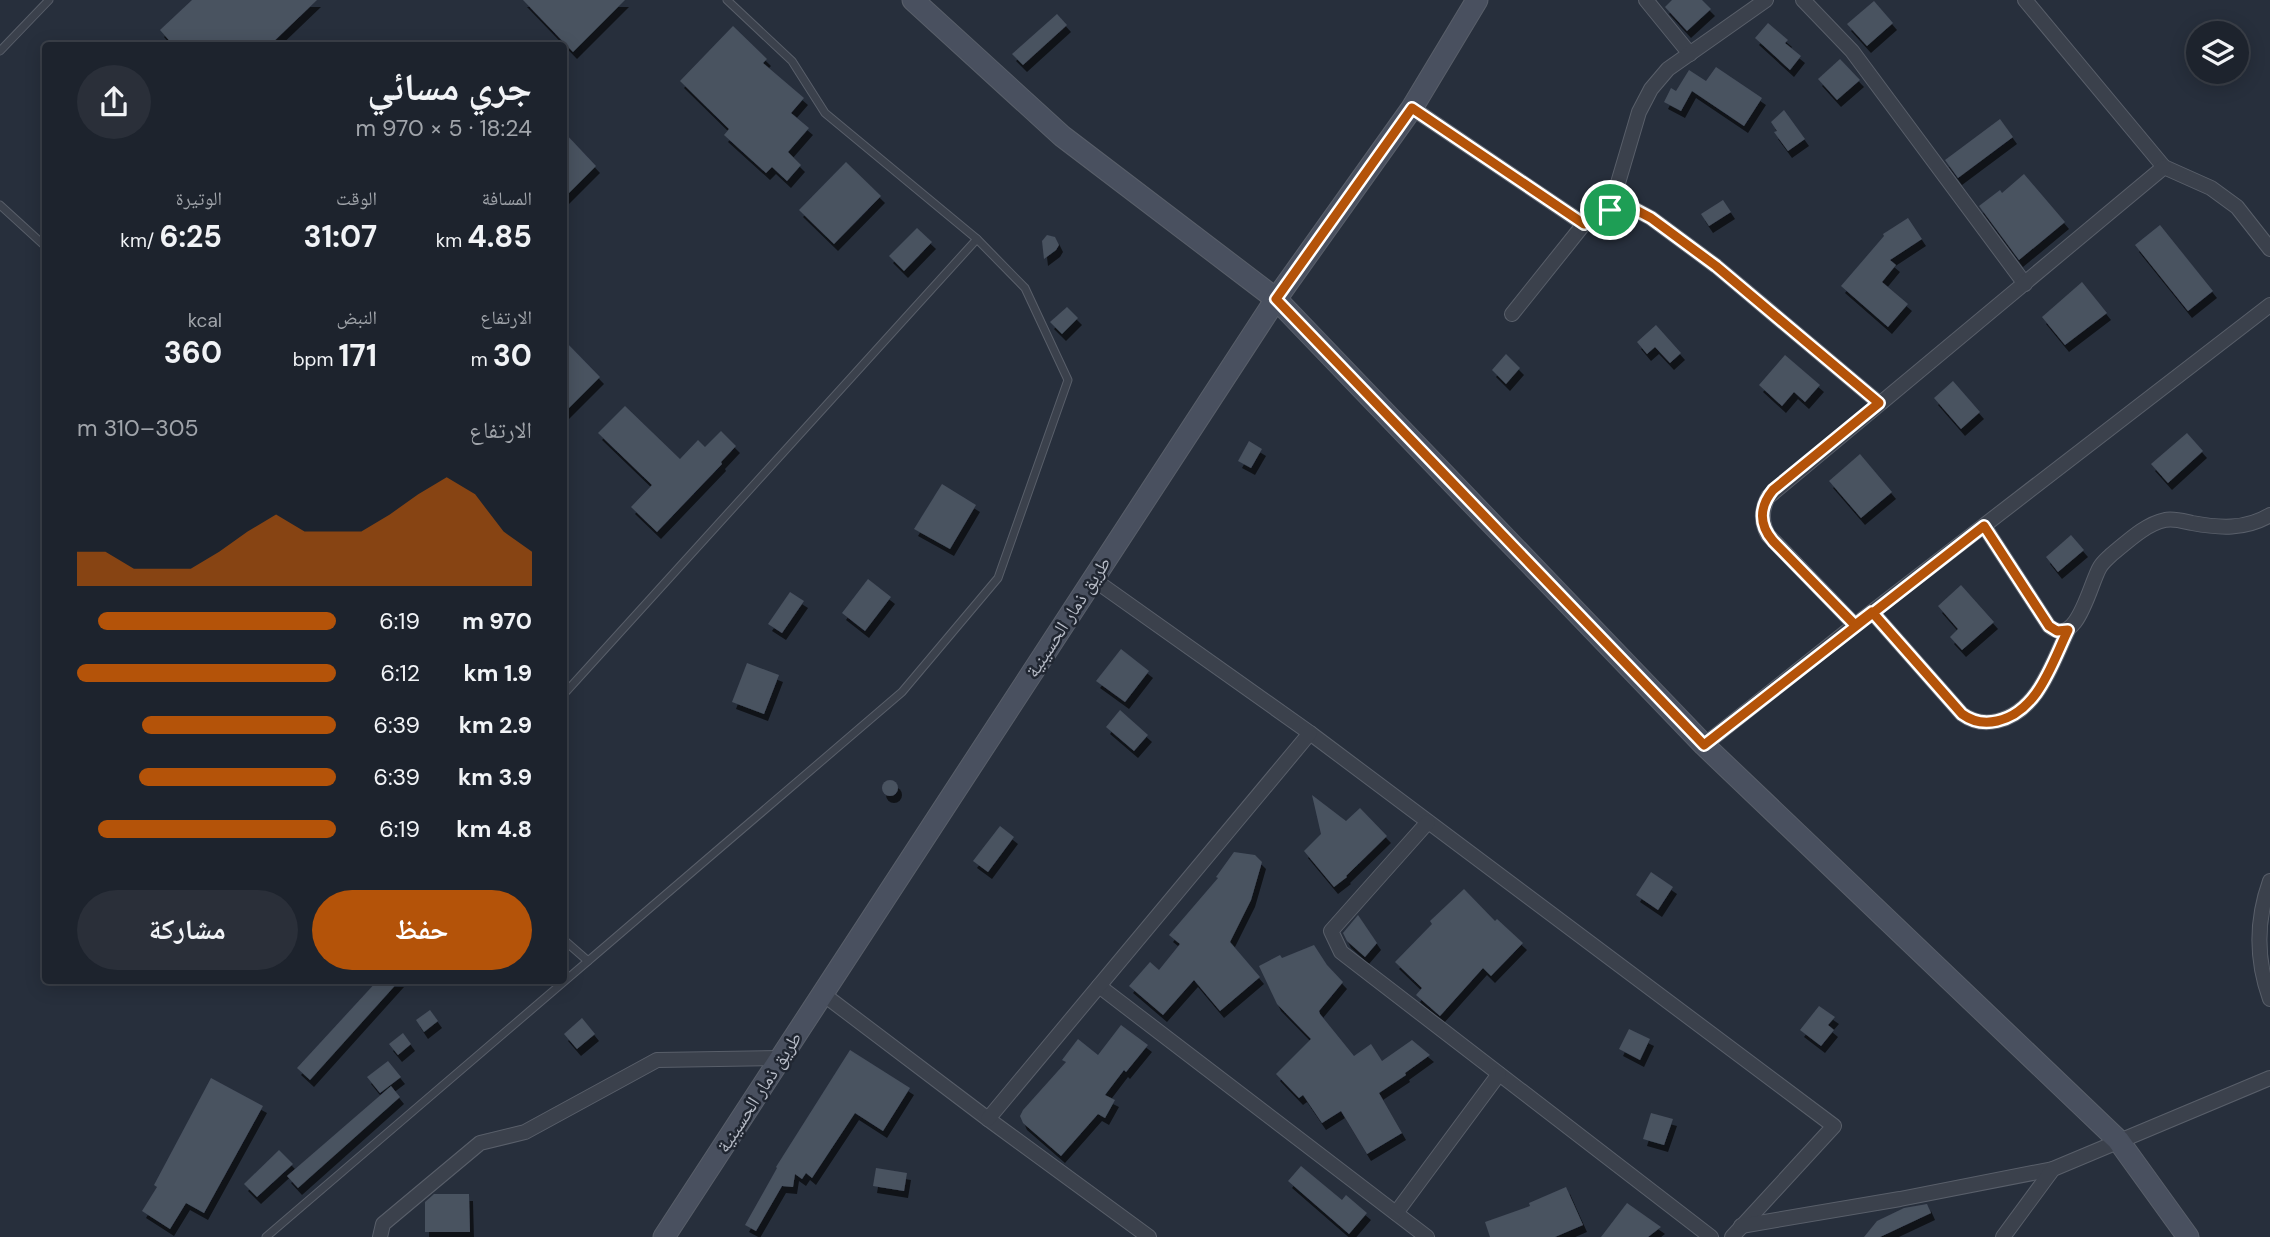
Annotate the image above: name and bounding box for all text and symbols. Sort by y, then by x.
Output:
map controls [2186,21,2249,84]
button: layers [2186,21,2249,84]
text: جري مسائي [367,62,532,112]
button: share [77,65,151,139]
text: 18:24 · 5 × 970 m [355,113,532,143]
pin [1580,180,1640,240]
text: الوتيرة [176,186,222,211]
text: الوقت [336,186,377,211]
text: المسافة [482,186,532,211]
icon: arrive [1591,191,1629,229]
text: 6:25 [159,217,222,256]
text: 31:07 [304,217,377,256]
text: 4.85 [467,217,532,256]
text: /km [120,228,159,253]
text: km [436,228,467,253]
text: النبض [336,305,377,330]
text: الارتفاع [480,305,532,330]
text: kcal [188,308,222,333]
text: 360 [164,333,222,372]
text: 171 [338,336,377,375]
text: 30 [493,336,532,375]
text: bpm [293,347,338,372]
text: m [471,347,493,372]
text: 305–310 m [77,413,199,443]
text: الارتفاع [469,415,532,445]
street label: طريق ذمار الحسينية [1020,552,1116,682]
text: 6:19 [379,606,420,636]
text: 970 m [462,606,532,636]
text: 6:12 [380,658,420,688]
text: 1.9 km [464,658,532,688]
text: 6:39 [374,710,420,740]
text: 2.9 km [459,710,532,740]
text: 6:39 [374,762,420,792]
text: 3.9 km [458,762,532,792]
text: 6:19 [379,814,420,844]
text: 4.8 km [456,814,532,844]
button: مشاركة [77,890,298,970]
button: حفظ [312,890,532,970]
street label: طريق ذمار الحسينية [711,1027,807,1157]

